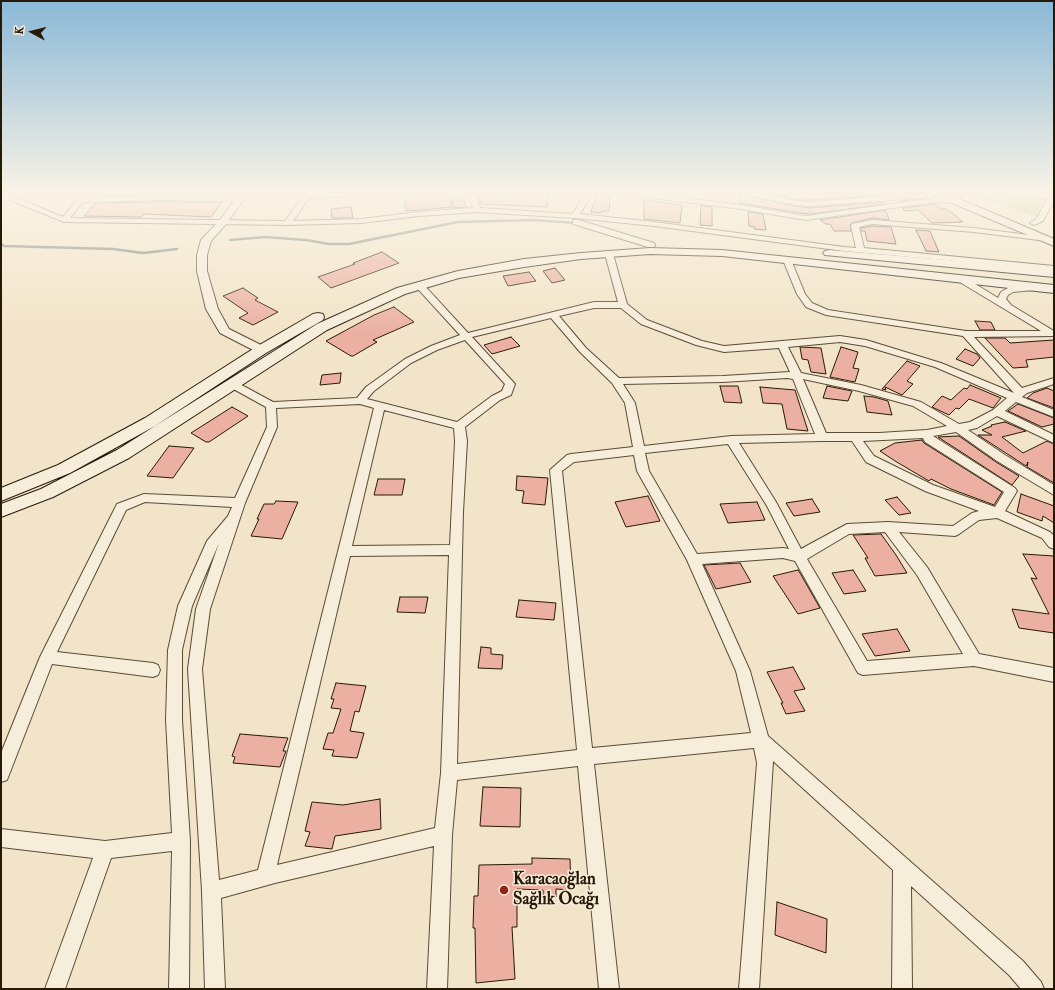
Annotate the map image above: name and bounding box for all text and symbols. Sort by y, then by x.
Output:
north arrow [12,12,52,52]
text: K [13,26,27,35]
place label: Karacaoğlan Sağlık Ocağı [513,870,599,910]
marker: Karacaoğlan Sağlık Ocağı [498,884,510,896]

